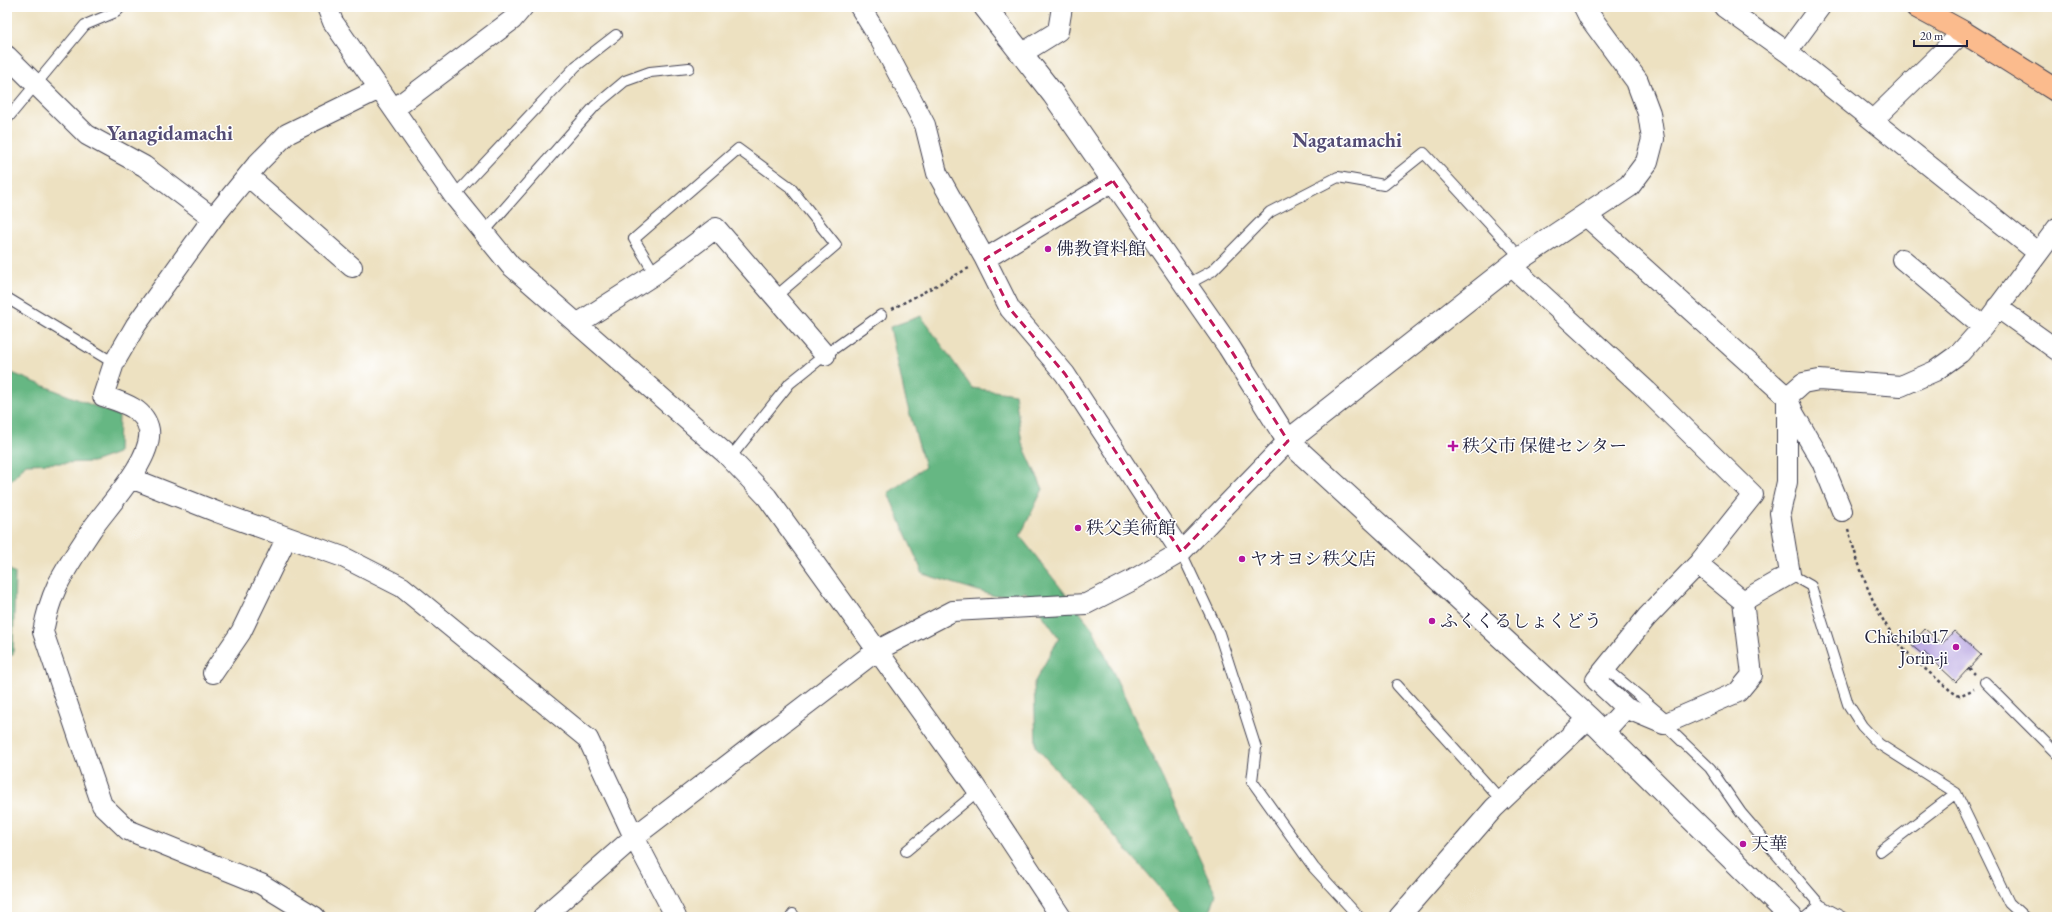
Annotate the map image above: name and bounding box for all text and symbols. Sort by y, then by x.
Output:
scale bar [1914,22,1967,48]
text: 20 m [1920,28,1944,44]
district label: Yanagidamachi [107,120,233,146]
district label: Nagatamachi [1292,127,1402,153]
place label: 佛教資料館 [1056,237,1146,260]
marker: 佛教資料館 [1043,244,1053,254]
place label: 秩父市 保健センター [1462,434,1627,457]
marker: 秩父市 保健センター [1447,440,1459,452]
place label: 秩父美術館 [1086,516,1176,539]
marker: 秩父美術館 [1073,523,1083,533]
place label: ヤオヨシ秩父店 [1250,547,1376,570]
marker: ヤオヨシ秩父店 [1237,554,1247,564]
place label: ふくくるしょくどう [1440,609,1602,632]
marker: ふくくるしょくどう [1427,616,1437,626]
place label: Chichibu17 Jorin-ji [1864,625,1949,669]
marker: Chichibu17 Jorin-ji [1951,642,1961,652]
place label: 天華 [1751,832,1787,855]
marker: 天華 [1738,839,1748,849]

